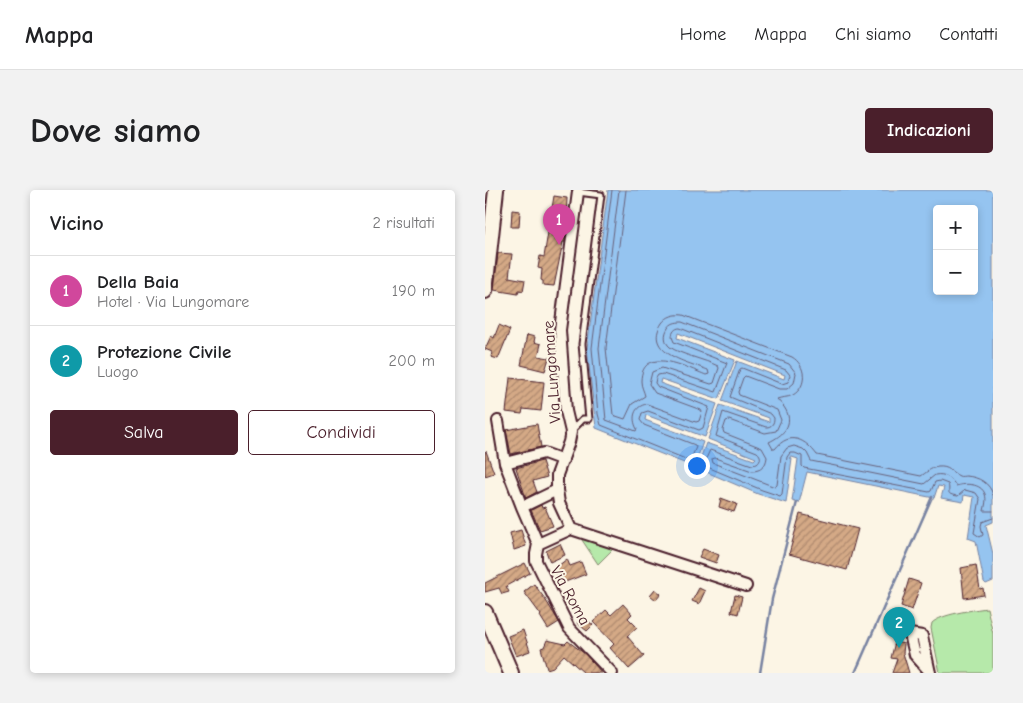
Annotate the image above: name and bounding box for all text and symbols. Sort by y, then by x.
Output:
text: Mappa [25,21,94,49]
text: Home [680,24,726,45]
text: Mappa [754,24,807,45]
text: Chi siamo [835,24,911,45]
text: Contatti [939,24,998,45]
button: Indicazioni [865,108,993,153]
text: Dove siamo [30,110,201,151]
pin: 1 [543,204,575,245]
map controls [933,205,978,295]
button: + [933,205,978,250]
text: Vicino [50,211,104,235]
text: 2 risultati [372,214,435,232]
button: − [933,250,978,295]
text: Della Baia [97,271,179,293]
text: 1 [63,282,69,300]
text: 190 m [392,282,435,300]
text: Hotel · Via Lungomare [97,293,249,311]
street label: Via Lungomare [539,320,565,424]
text: Protezione Civile [97,341,231,363]
text: 2 [62,352,70,370]
text: 200 m [389,352,435,370]
text: Luogo [97,363,138,381]
button: Salva [50,410,238,455]
button: Condividi [248,410,435,455]
your location [684,453,710,479]
street label: Via Roma [546,563,594,628]
pin: 2 [883,607,915,648]

